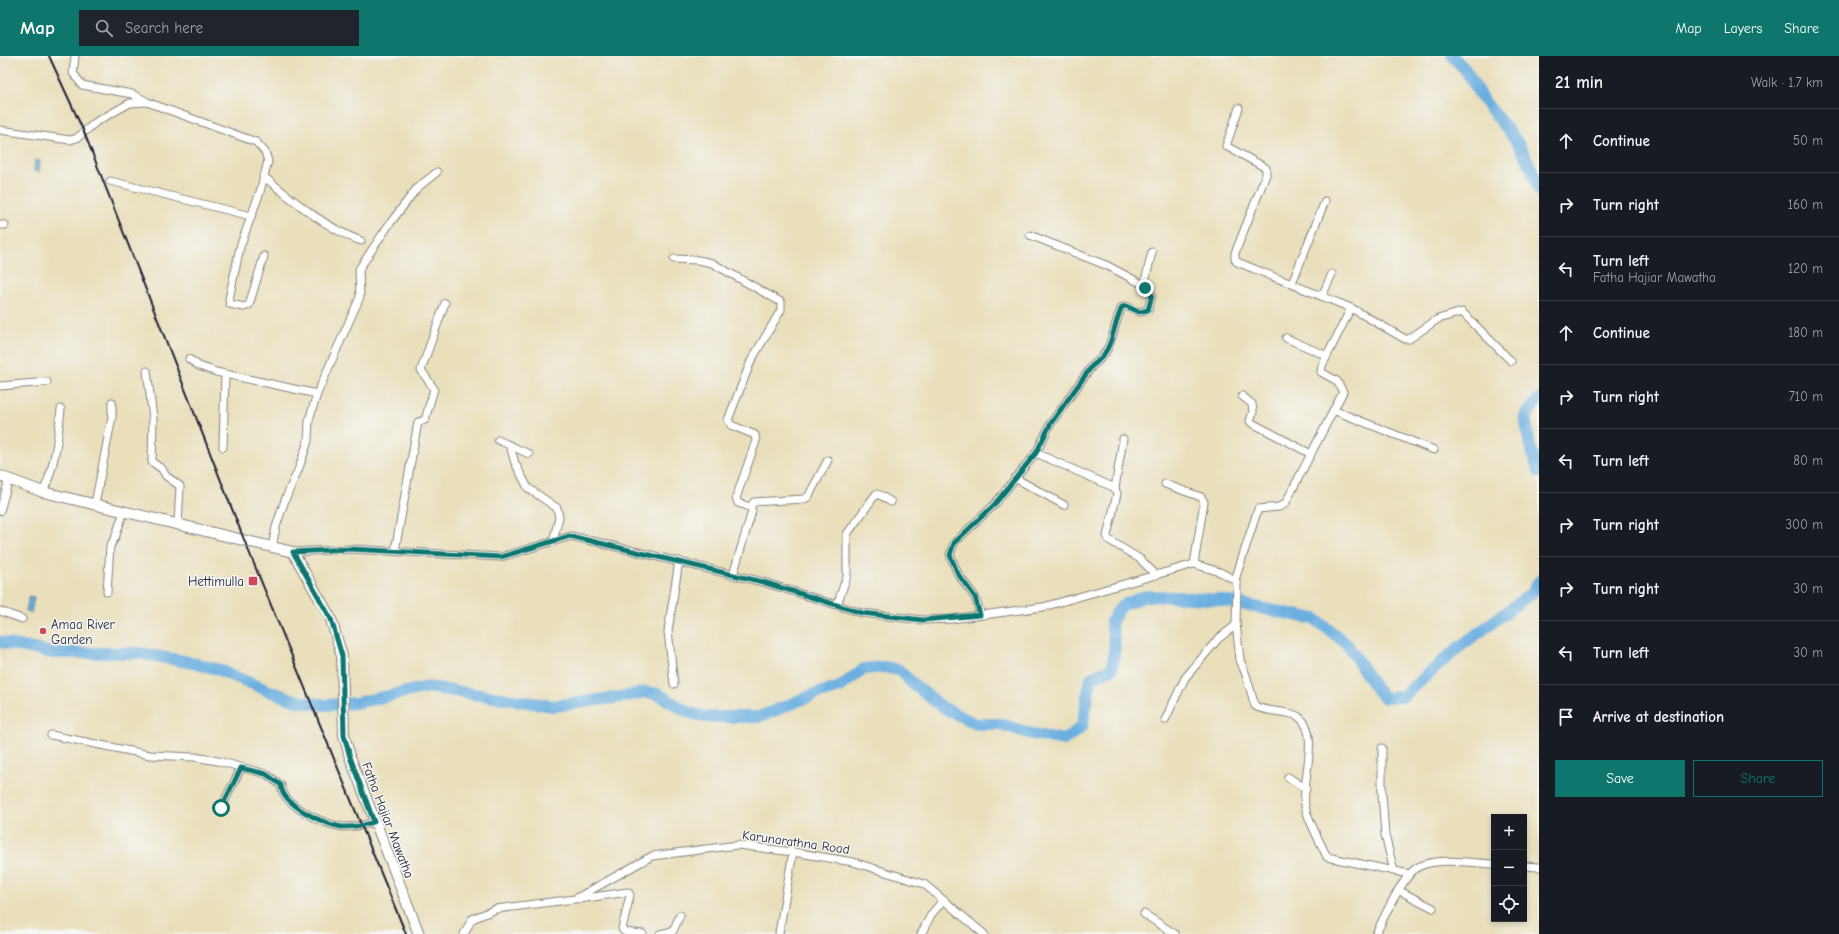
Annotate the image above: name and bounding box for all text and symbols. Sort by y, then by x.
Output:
search box [79,10,359,46]
text: Map [20,17,55,39]
icon: search [93,17,115,39]
text: Search here [125,19,203,37]
text: Map [1675,20,1702,37]
text: Layers [1724,20,1762,37]
text: Share [1784,20,1819,37]
text: 21 min [1555,73,1603,92]
text: Walk · 1.7 km [1751,75,1823,90]
icon: ahead [1555,130,1577,152]
text: Continue [1593,132,1650,150]
text: 50 m [1793,133,1823,148]
icon: right [1555,194,1577,216]
text: Turn right [1593,196,1659,214]
text: 160 m [1788,197,1823,212]
text: Turn left [1593,252,1649,270]
icon: left [1555,258,1577,280]
text: 120 m [1788,261,1823,276]
text: Fatha Hajiar Mawatha [1593,270,1716,285]
route end [1136,279,1154,297]
icon: ahead [1555,322,1577,344]
text: Continue [1593,324,1650,342]
text: 180 m [1788,325,1823,340]
icon: right [1555,386,1577,408]
text: Turn right [1593,388,1659,406]
text: 710 m [1789,389,1823,404]
icon: left [1555,450,1577,472]
text: Turn left [1593,452,1649,470]
text: 80 m [1793,453,1823,468]
icon: right [1555,514,1577,536]
text: Turn right [1593,516,1659,534]
text: 300 m [1785,517,1823,532]
place label: Hettimulla [188,574,244,589]
marker: Hettimulla [247,575,259,587]
icon: right [1555,578,1577,600]
text: Turn right [1593,580,1659,598]
text: 30 m [1793,581,1823,596]
place label: Amaa River Garden [51,617,115,647]
marker: Amaa River Garden [38,626,48,636]
icon: left [1555,642,1577,664]
text: Turn left [1593,644,1649,662]
text: 30 m [1793,645,1823,660]
icon: arrive [1555,706,1577,728]
text: Arrive at destination [1593,708,1724,726]
street label: Fatha Hajiar Mawatha [359,760,417,880]
button: Save [1555,760,1685,797]
button: Share [1693,760,1823,797]
route start [212,799,230,817]
map controls [1491,814,1527,922]
button: + [1491,814,1527,850]
street label: Karunarathna Road [741,827,851,857]
button: − [1491,850,1527,886]
button: locate [1491,886,1527,922]

